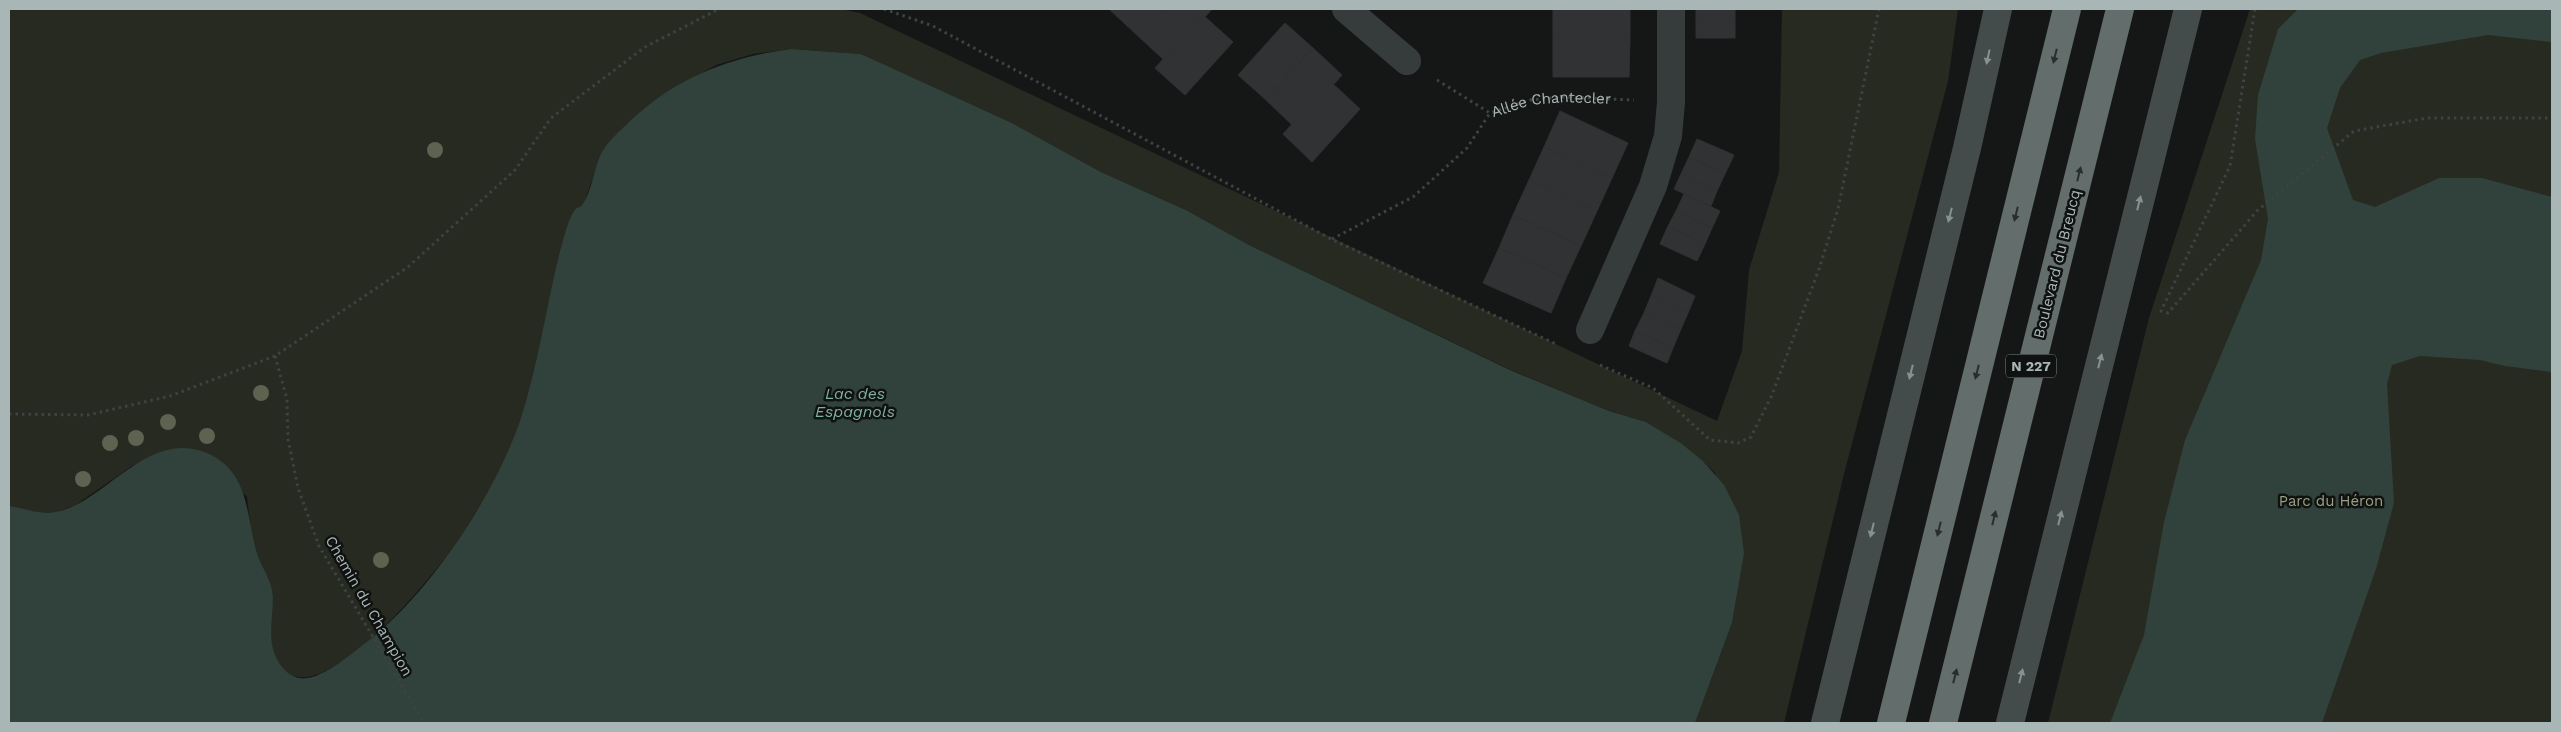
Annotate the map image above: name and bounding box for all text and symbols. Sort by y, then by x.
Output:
one-way arrow [1984,49,1992,64]
one-way arrow [2051,49,2059,64]
street label: Allée Chantecler [1489,88,1611,121]
one-way arrow [2075,166,2083,181]
street label: Boulevard du Breucq [2030,188,2084,340]
one-way arrow [2135,195,2143,210]
one-way arrow [2012,206,2020,221]
one-way arrow [1946,207,1954,222]
one-way arrow [2096,353,2104,368]
road number: N 227 [2006,354,2056,378]
one-way arrow [1973,364,1981,379]
one-way arrow [1907,365,1915,380]
water label: Lac des Espagnols [815,384,895,421]
park label: Parc du Héron [2279,492,2383,510]
one-way arrow [1990,511,1998,526]
one-way arrow [2056,511,2064,526]
one-way arrow [1934,522,1942,537]
one-way arrow [1868,523,1876,538]
street label: Chemin du Champion [322,533,416,679]
one-way arrow [1951,668,1959,683]
one-way arrow [2017,668,2025,683]

